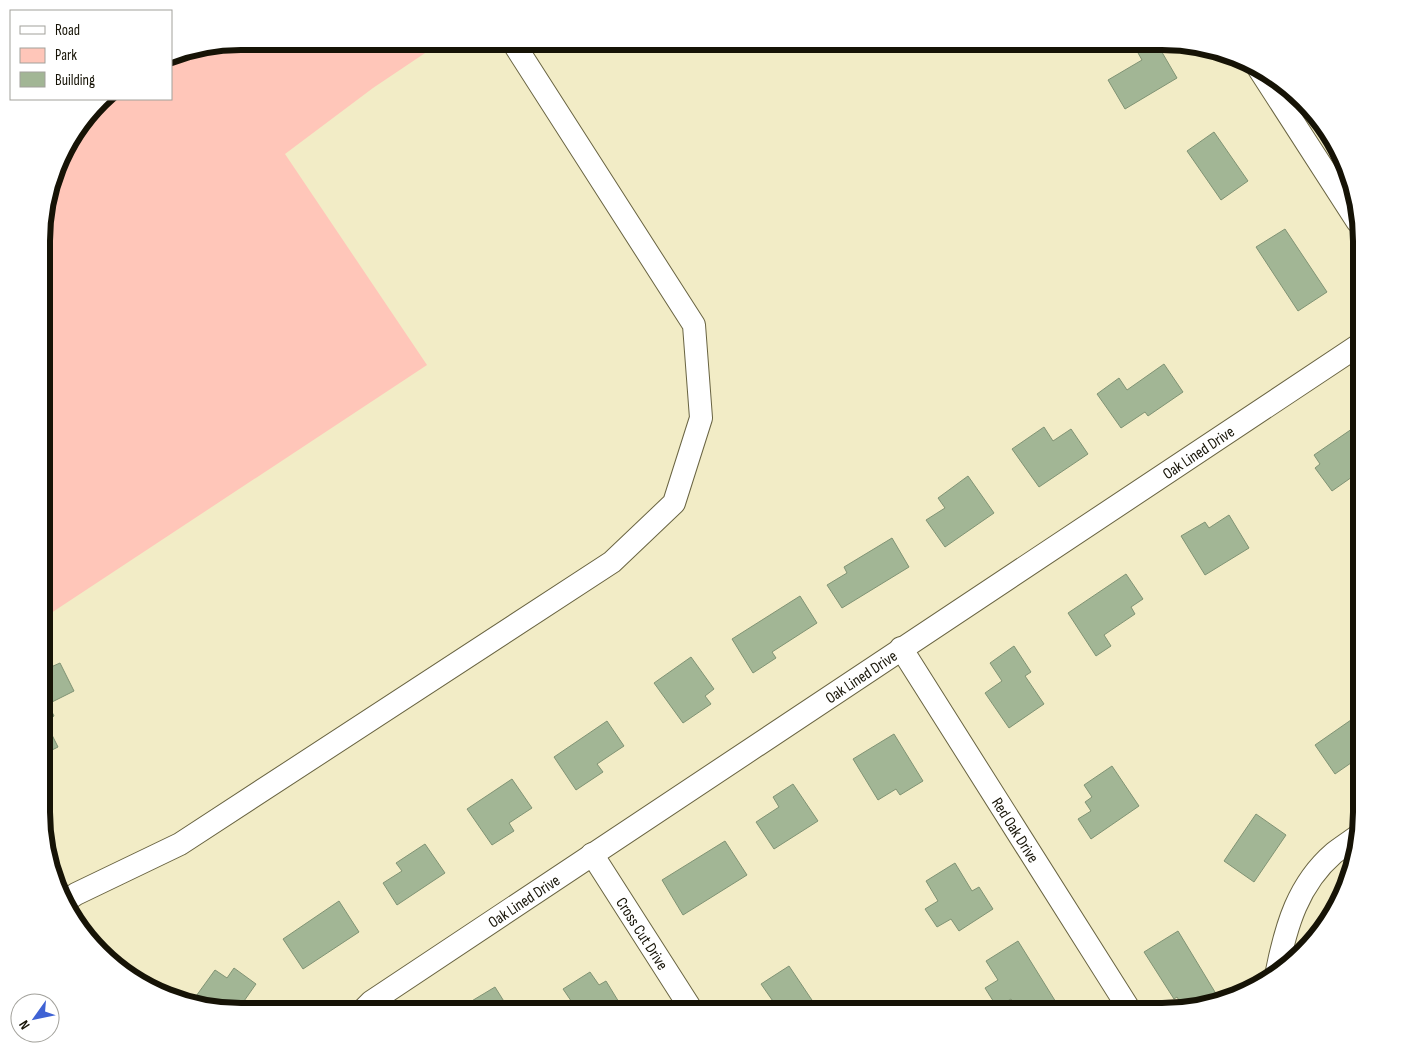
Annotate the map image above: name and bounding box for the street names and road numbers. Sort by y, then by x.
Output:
street label: Oak Lined Drive [1160,423,1238,484]
street label: Oak Lined Drive [822,647,901,708]
street label: Red Oak Drive [987,794,1042,867]
street label: Oak Lined Drive [485,871,564,932]
street label: Cross Cut Drive [611,894,672,974]

